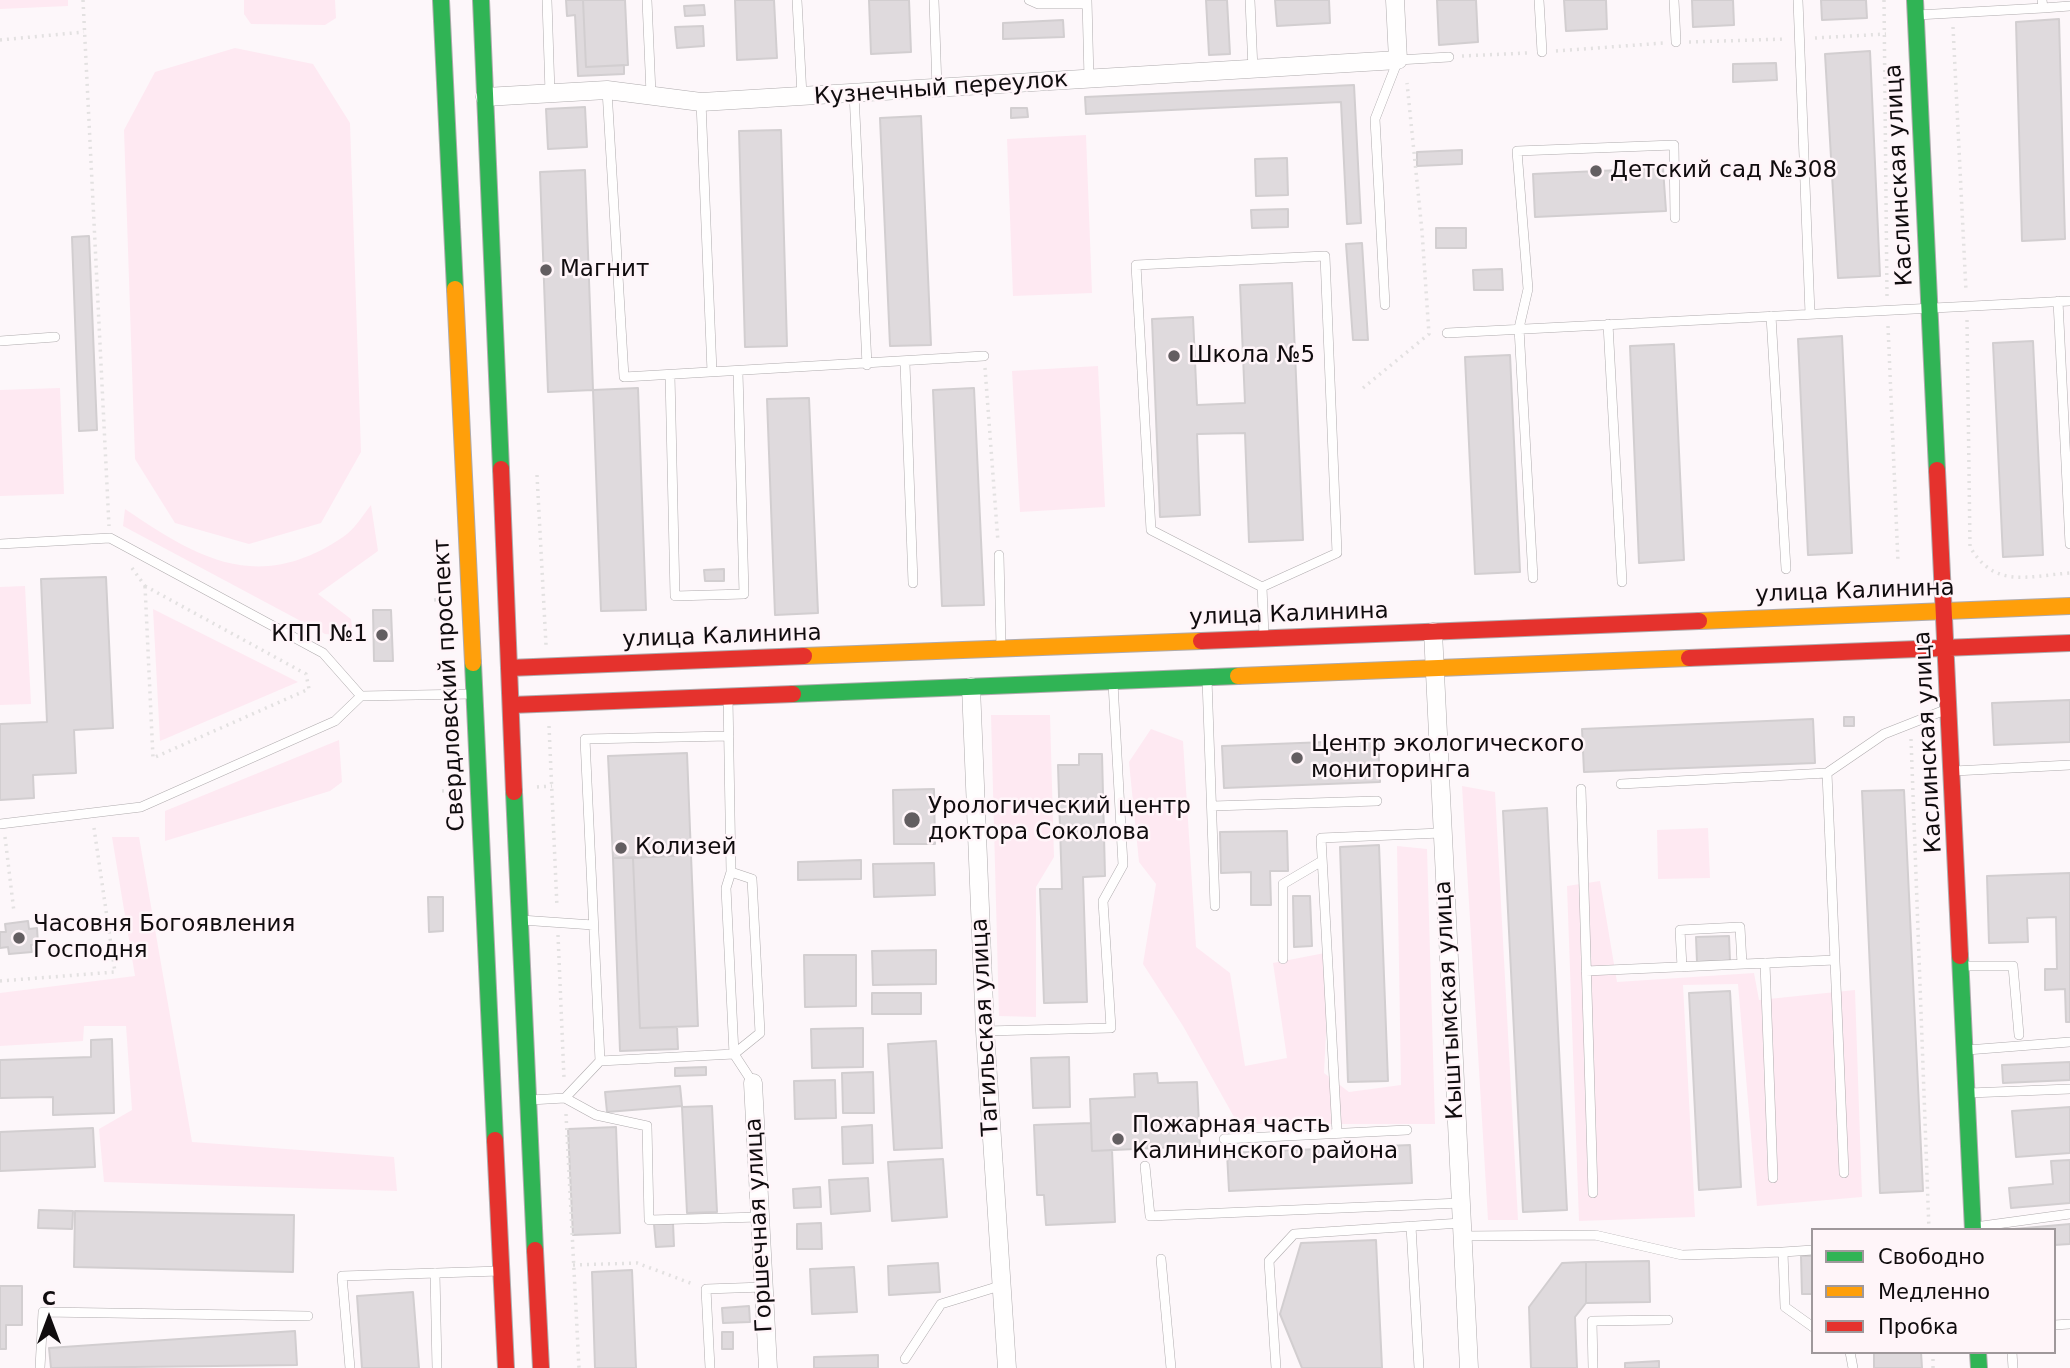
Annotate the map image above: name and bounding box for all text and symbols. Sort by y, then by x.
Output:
street label: Каслинская улица [1880,63,1920,287]
street label: Кузнечный переулок [813,66,1069,112]
place label: Детский сад №308 [1610,157,1837,185]
marker: Детский сад №308 [1588,163,1604,179]
place label: Магнит [560,256,649,284]
marker: Магнит [538,262,554,278]
place label: Школа №5 [1188,342,1315,370]
marker: Школа №5 [1166,348,1182,364]
street label: Свердловский проспект [429,538,471,832]
street label: улица Калинина [1755,575,1955,609]
street label: улица Калинина [1189,598,1389,632]
street label: улица Калинина [622,620,822,654]
place label: КПП №1 [271,621,368,649]
marker: КПП №1 [374,627,390,643]
street label: Каслинская улица [1909,630,1949,854]
place label: Центр экологического мониторинга [1311,731,1584,785]
marker: Центр экологического мониторинга [1289,750,1305,766]
place label: Урологический центр доктора Соколова [928,793,1191,847]
marker: Урологический центр доктора Соколова [902,810,922,830]
place label: Колизей [635,834,736,862]
marker: Колизей [613,840,629,856]
street label: Кыштымская улица [1430,880,1470,1120]
place label: Часовня Богоявления Господня [33,911,295,965]
street label: Тагильская улица [967,917,1005,1137]
marker: Часовня Богоявления Господня [11,930,27,946]
place label: Пожарная часть Калининского района [1132,1112,1398,1166]
street label: Горшечная улица [741,1117,779,1333]
marker: Пожарная часть Калининского района [1110,1131,1126,1147]
legend [1811,1228,2056,1354]
text: Свободно [1878,1245,1985,1269]
text: Медленно [1878,1280,1990,1304]
north arrow [14,1284,84,1354]
text: С [42,1287,56,1309]
text: Пробка [1878,1315,1958,1339]

